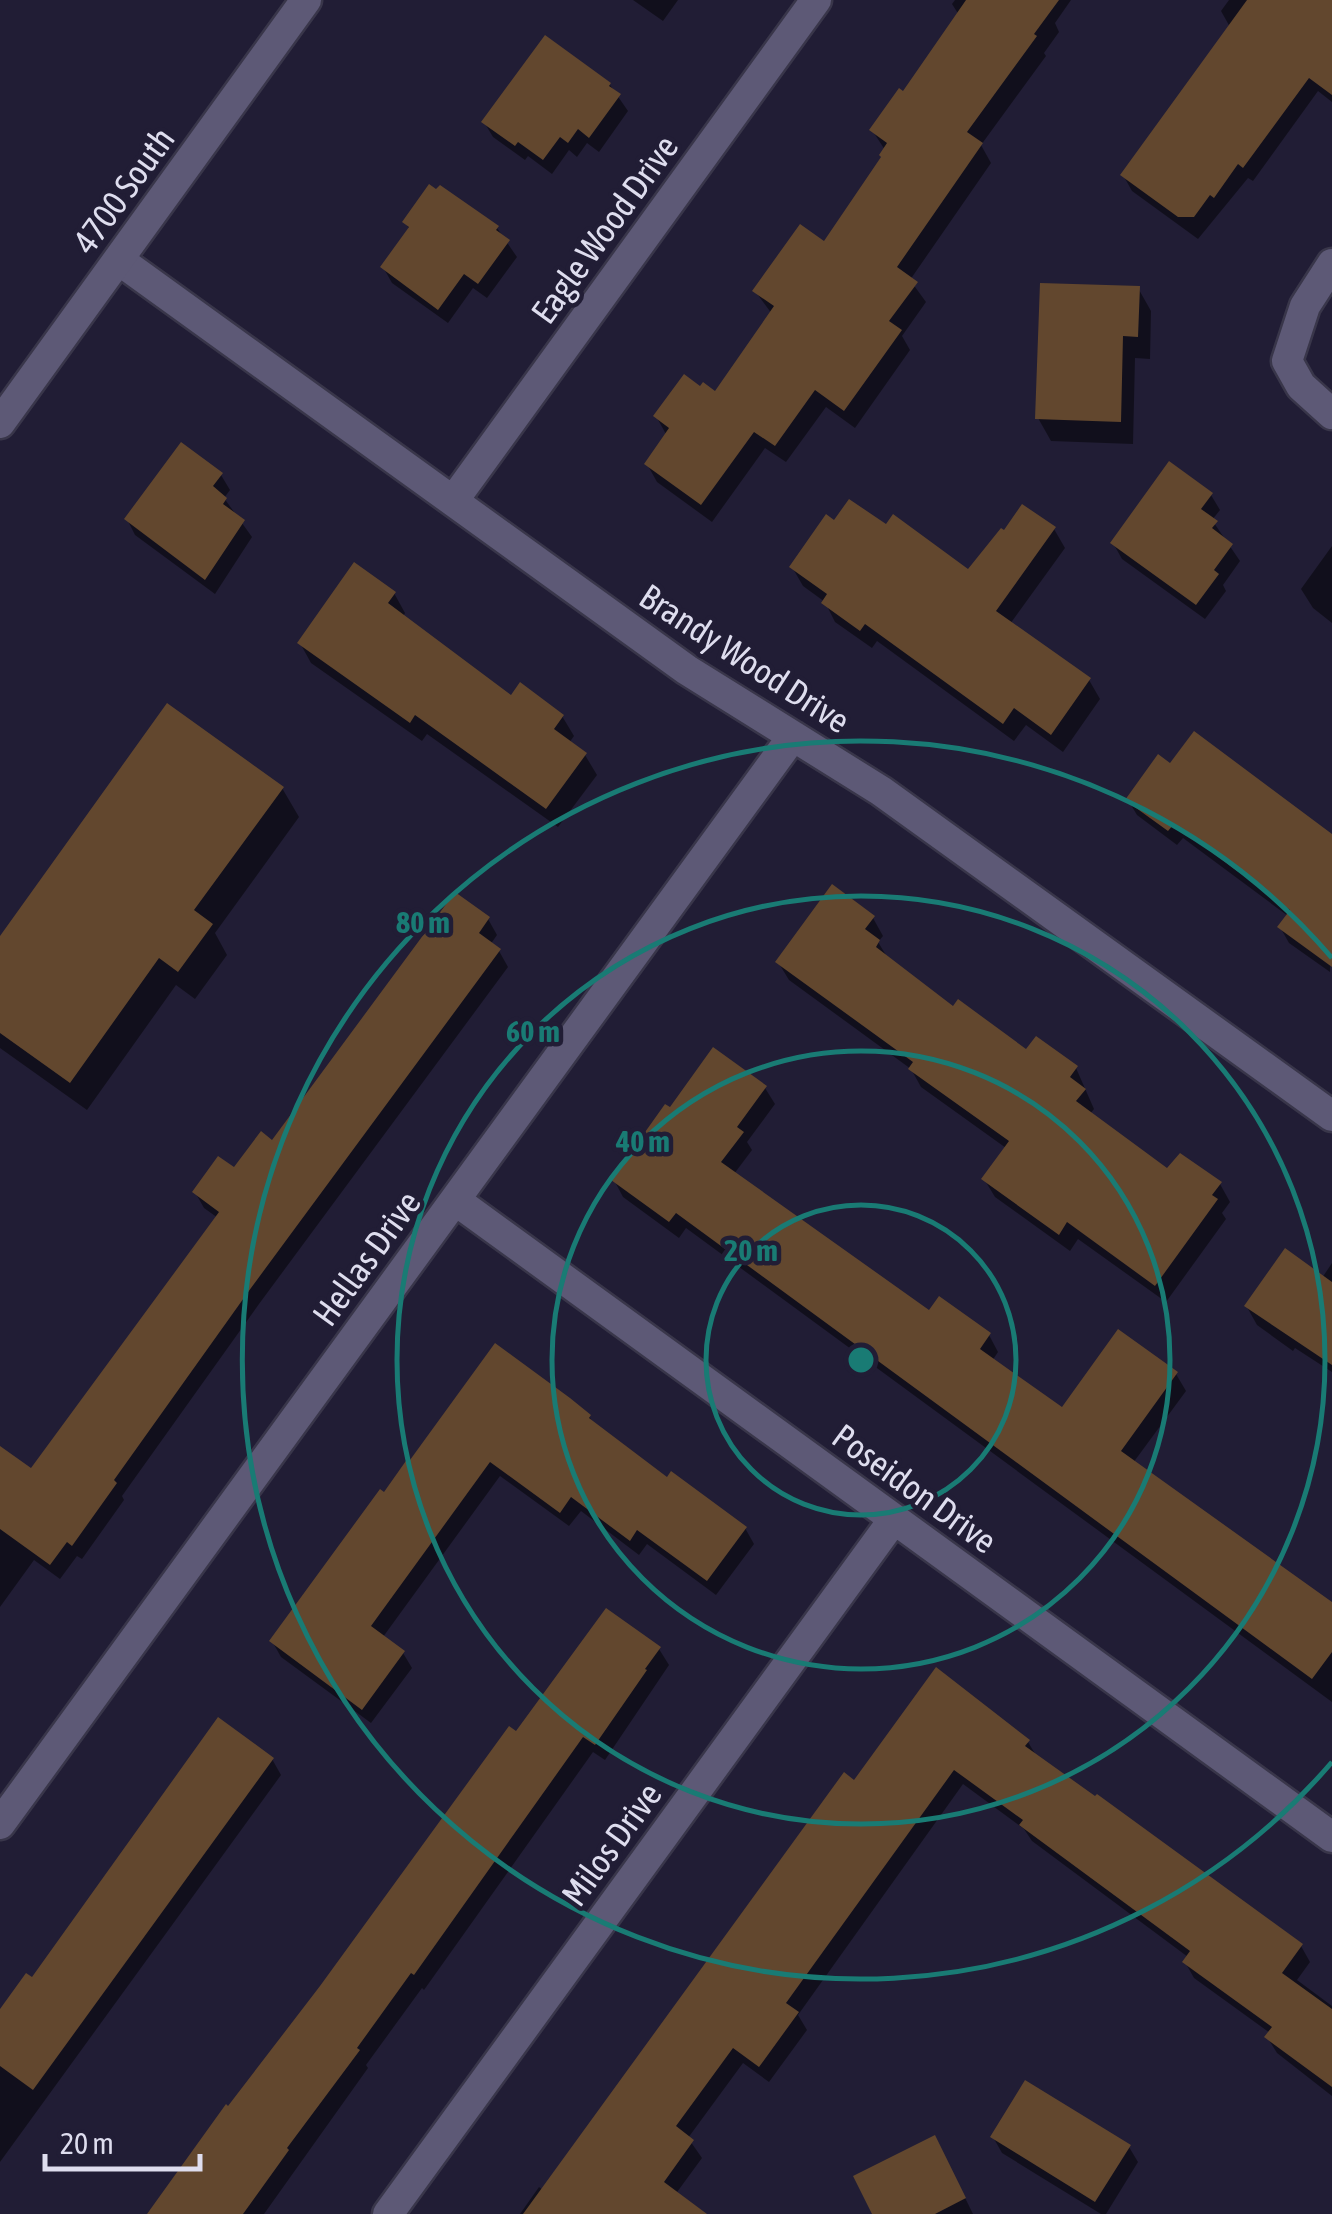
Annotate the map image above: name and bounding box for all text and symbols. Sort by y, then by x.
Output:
street label: 4700 South [64,119,182,261]
street label: Eagle Wood Drive [522,127,686,331]
street label: Brandy Wood Drive [633,575,857,741]
text: 80 m [396,905,450,939]
text: 60 m [506,1014,560,1048]
text: 40 m [615,1124,670,1158]
street label: Hellas Drive [304,1183,428,1333]
text: 20 m [724,1233,778,1267]
centre of rings [843,1342,879,1378]
street label: Poseidon Drive [825,1415,1005,1561]
street label: Milos Drive [553,1775,669,1913]
scale bar [45,2109,200,2171]
text: 20 m [60,2126,114,2160]

